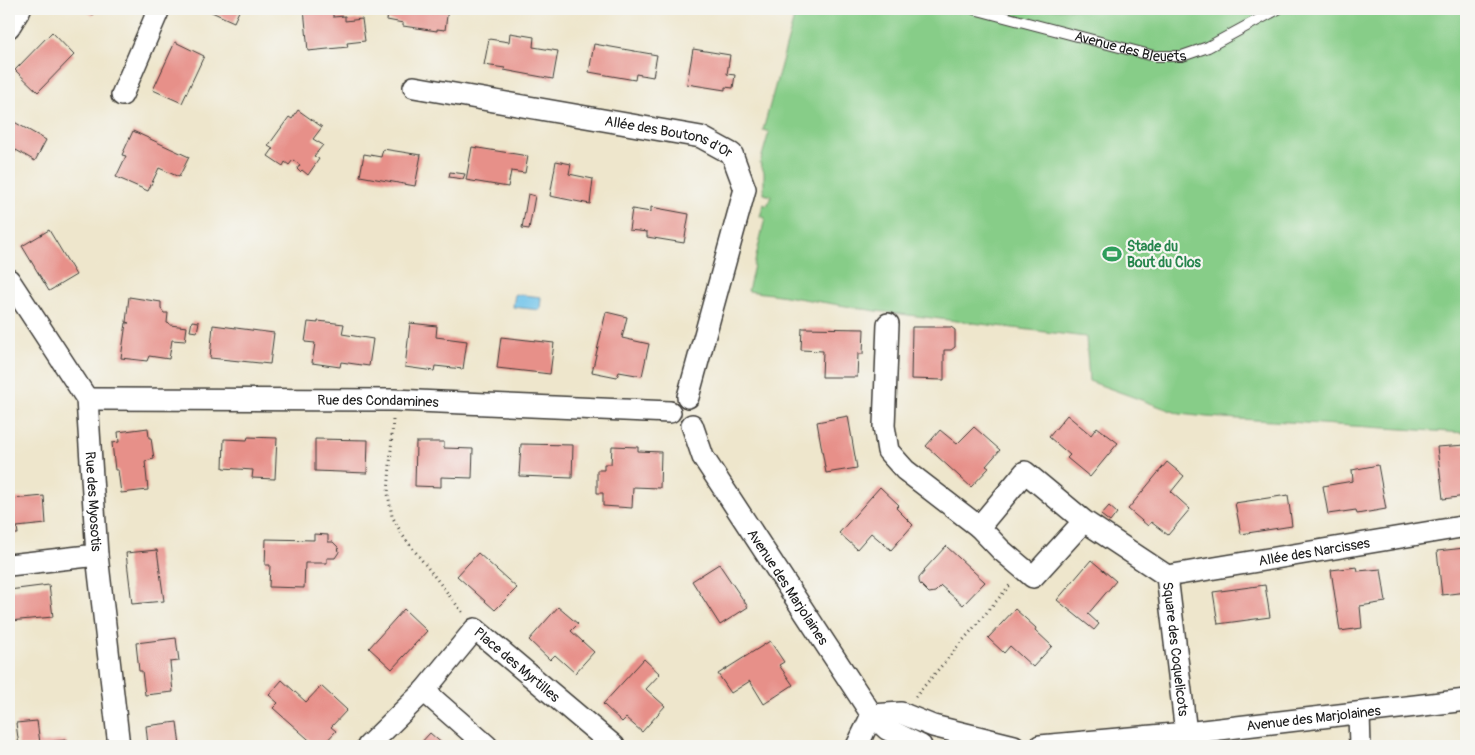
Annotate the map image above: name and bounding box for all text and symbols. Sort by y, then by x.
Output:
street label: Avenue des Bleuets [1073,28,1189,65]
street label: Allée des Boutons d'Or [603,112,735,162]
place label: Stade du Bout du Clos [1127,238,1202,271]
sports icon: Stade du Bout du Clos [1101,243,1123,265]
street label: Rue des Condamines [317,392,440,411]
street label: Rue des Myosotis [81,451,105,553]
street label: Avenue des Marjolaines [743,526,832,649]
street label: Allée des Narcisses [1257,534,1372,570]
street label: Square des Coquelicots [1159,581,1192,718]
street label: Place des Myrtilles [470,624,564,706]
street label: Avenue des Marjolaines [1246,702,1382,735]

